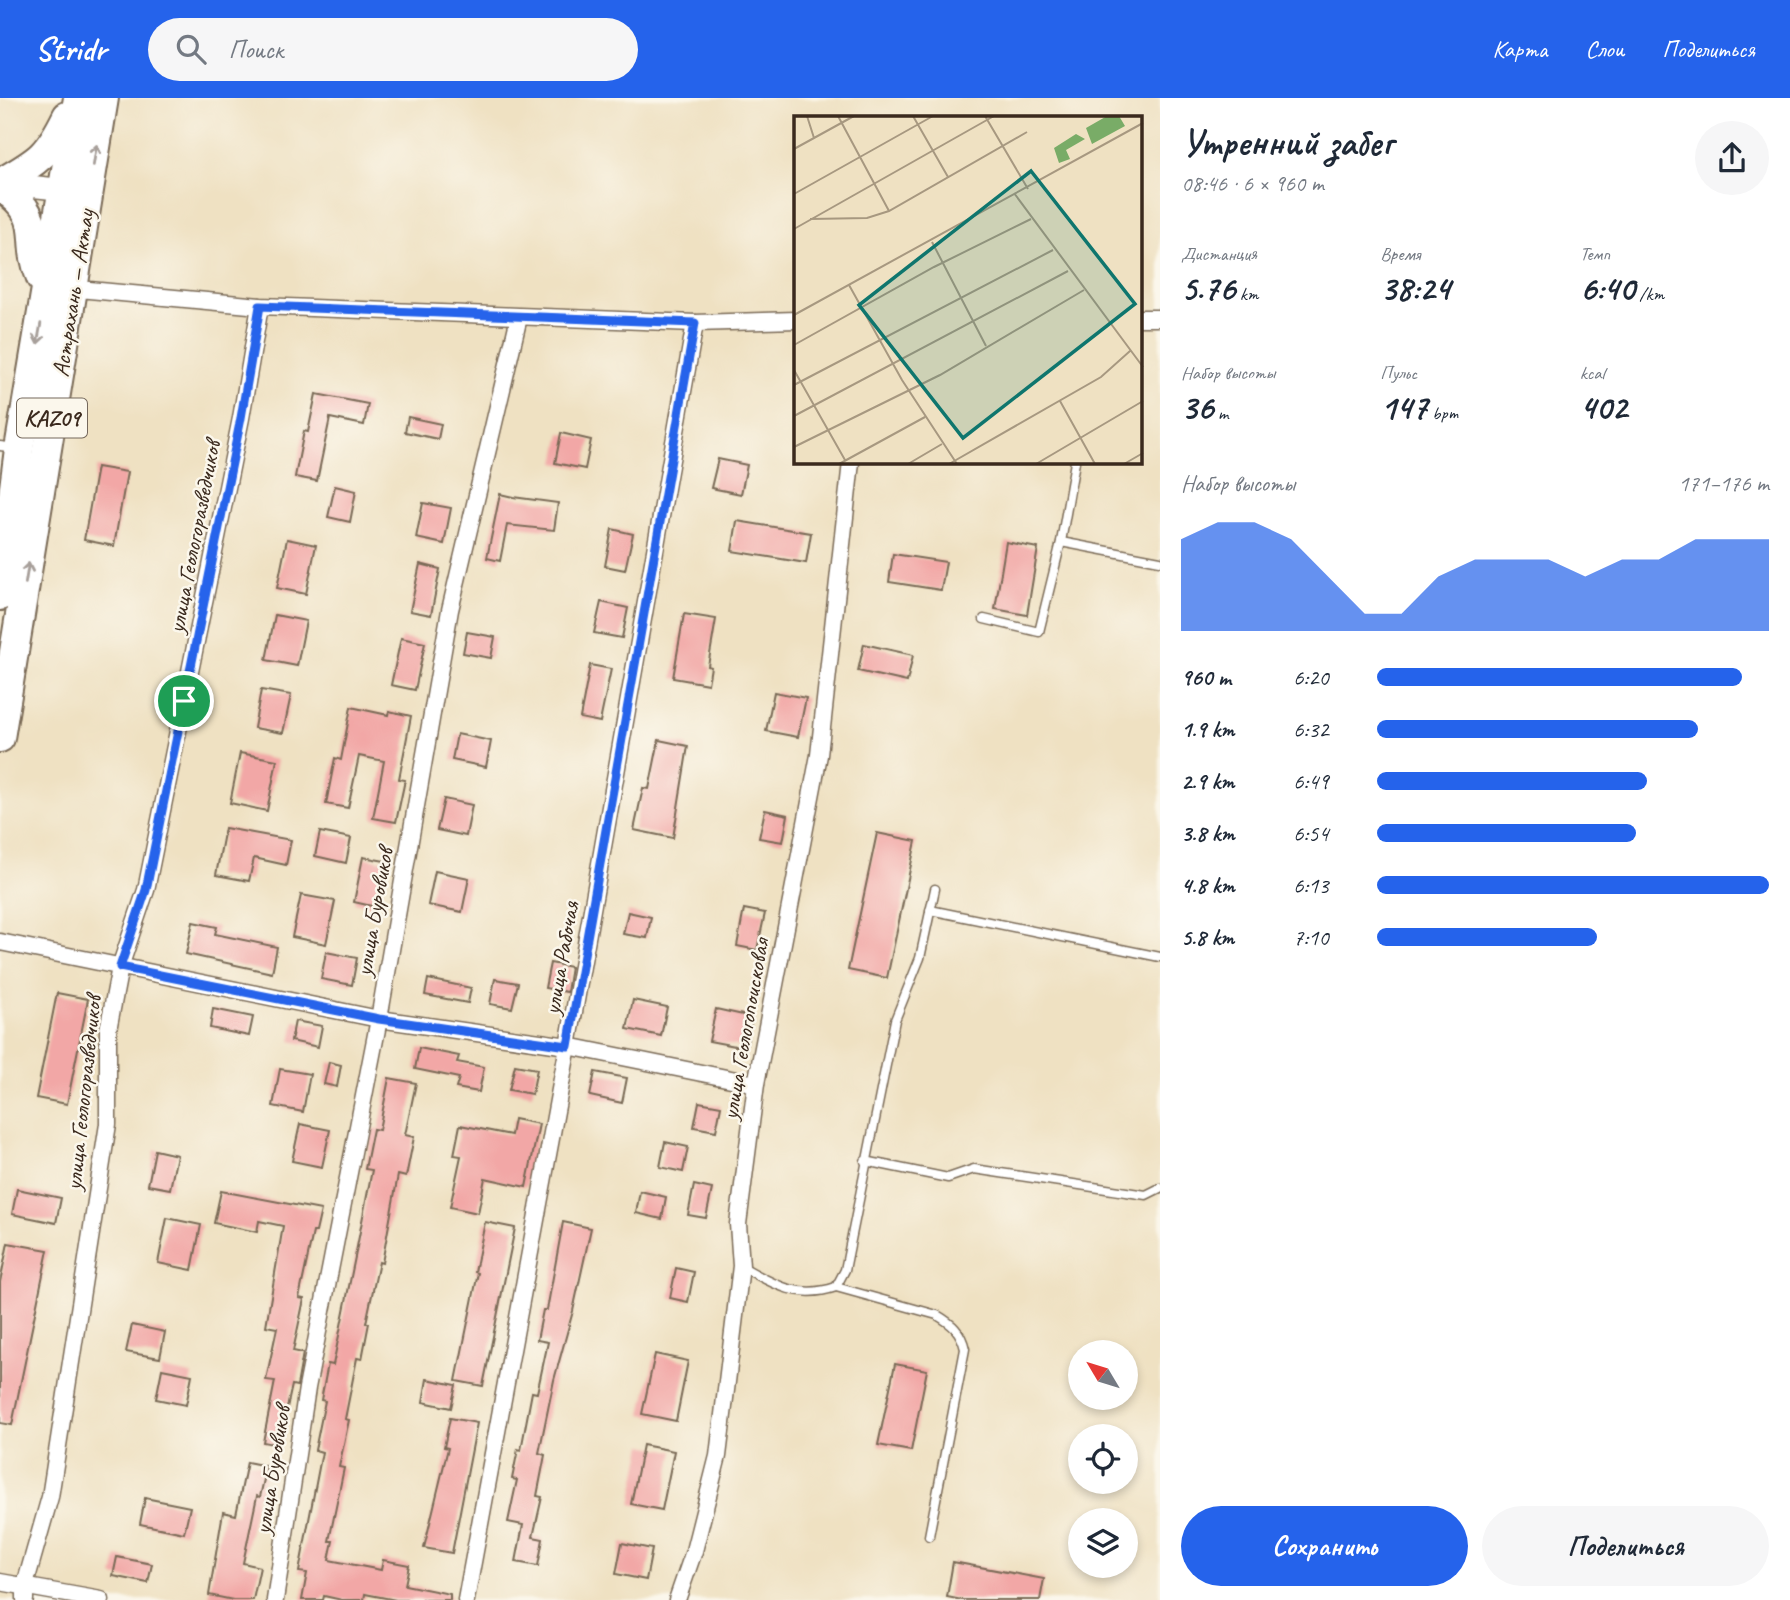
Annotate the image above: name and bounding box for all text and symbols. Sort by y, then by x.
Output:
search box [148,18,638,81]
text: Stridr [35,28,106,70]
icon: search [172,30,210,68]
text: Поиск [228,33,283,66]
text: Карта [1493,34,1547,64]
text: Слои [1585,34,1624,64]
text: Поделиться [1662,34,1755,64]
inset map [794,116,1142,464]
text: Утренний забег [1181,119,1393,166]
button: share [1695,121,1769,195]
one-way arrow [89,145,102,167]
text: 08:46 · 6 × 960 m [1181,169,1324,198]
street label: Астрахань — Актау [45,205,101,379]
text: Дистанция [1181,242,1257,266]
text: Время [1380,242,1420,266]
text: Темп [1580,242,1610,266]
text: 5.76 [1181,266,1235,311]
text: 38:24 [1380,266,1450,311]
text: 6:40 [1580,266,1635,311]
text: km [1235,282,1258,306]
text: /km [1635,282,1664,306]
one-way arrow [32,323,45,345]
text: Набор высоты [1181,361,1275,385]
text: Пульс [1380,361,1417,385]
text: kcal [1580,361,1605,385]
text: 36 [1181,385,1213,430]
text: 147 [1380,385,1427,430]
text: 402 [1580,385,1627,430]
road number: KAZ09 [17,398,87,438]
text: m [1213,401,1229,425]
text: bpm [1427,401,1458,425]
street label: улица Геологоразведчиков [160,434,228,638]
text: Набор высоты [1181,469,1295,498]
text: 171–176 m [1678,469,1769,498]
one-way arrow [21,563,34,585]
text: 960 m [1181,663,1231,692]
text: 6:20 [1293,663,1329,692]
pin [154,671,214,731]
icon: arrive [165,682,203,720]
text: 1.9 km [1181,715,1234,744]
text: 6:32 [1293,715,1329,744]
text: 2.9 km [1181,767,1234,796]
text: 6:49 [1293,767,1329,796]
text: 3.8 km [1181,819,1235,848]
text: 6:54 [1293,819,1329,848]
street label: улица Буровиков [348,841,401,980]
text: 4.8 km [1181,871,1235,900]
text: 6:13 [1293,871,1329,900]
street label: улица Рабочая [536,898,586,1019]
text: 5.8 km [1181,923,1234,952]
text: 7:10 [1293,923,1329,952]
street label: улица Геологопоисковая [714,934,776,1124]
street label: улица Геологоразведчиков [58,990,109,1194]
north arrow [1068,1340,1138,1410]
map controls [1068,1340,1138,1578]
street label: улица Буровиков [247,1399,298,1538]
button: locate [1068,1424,1138,1494]
button: Сохранить [1181,1506,1468,1586]
button: Поделиться [1482,1506,1769,1586]
button: layers [1068,1508,1138,1578]

